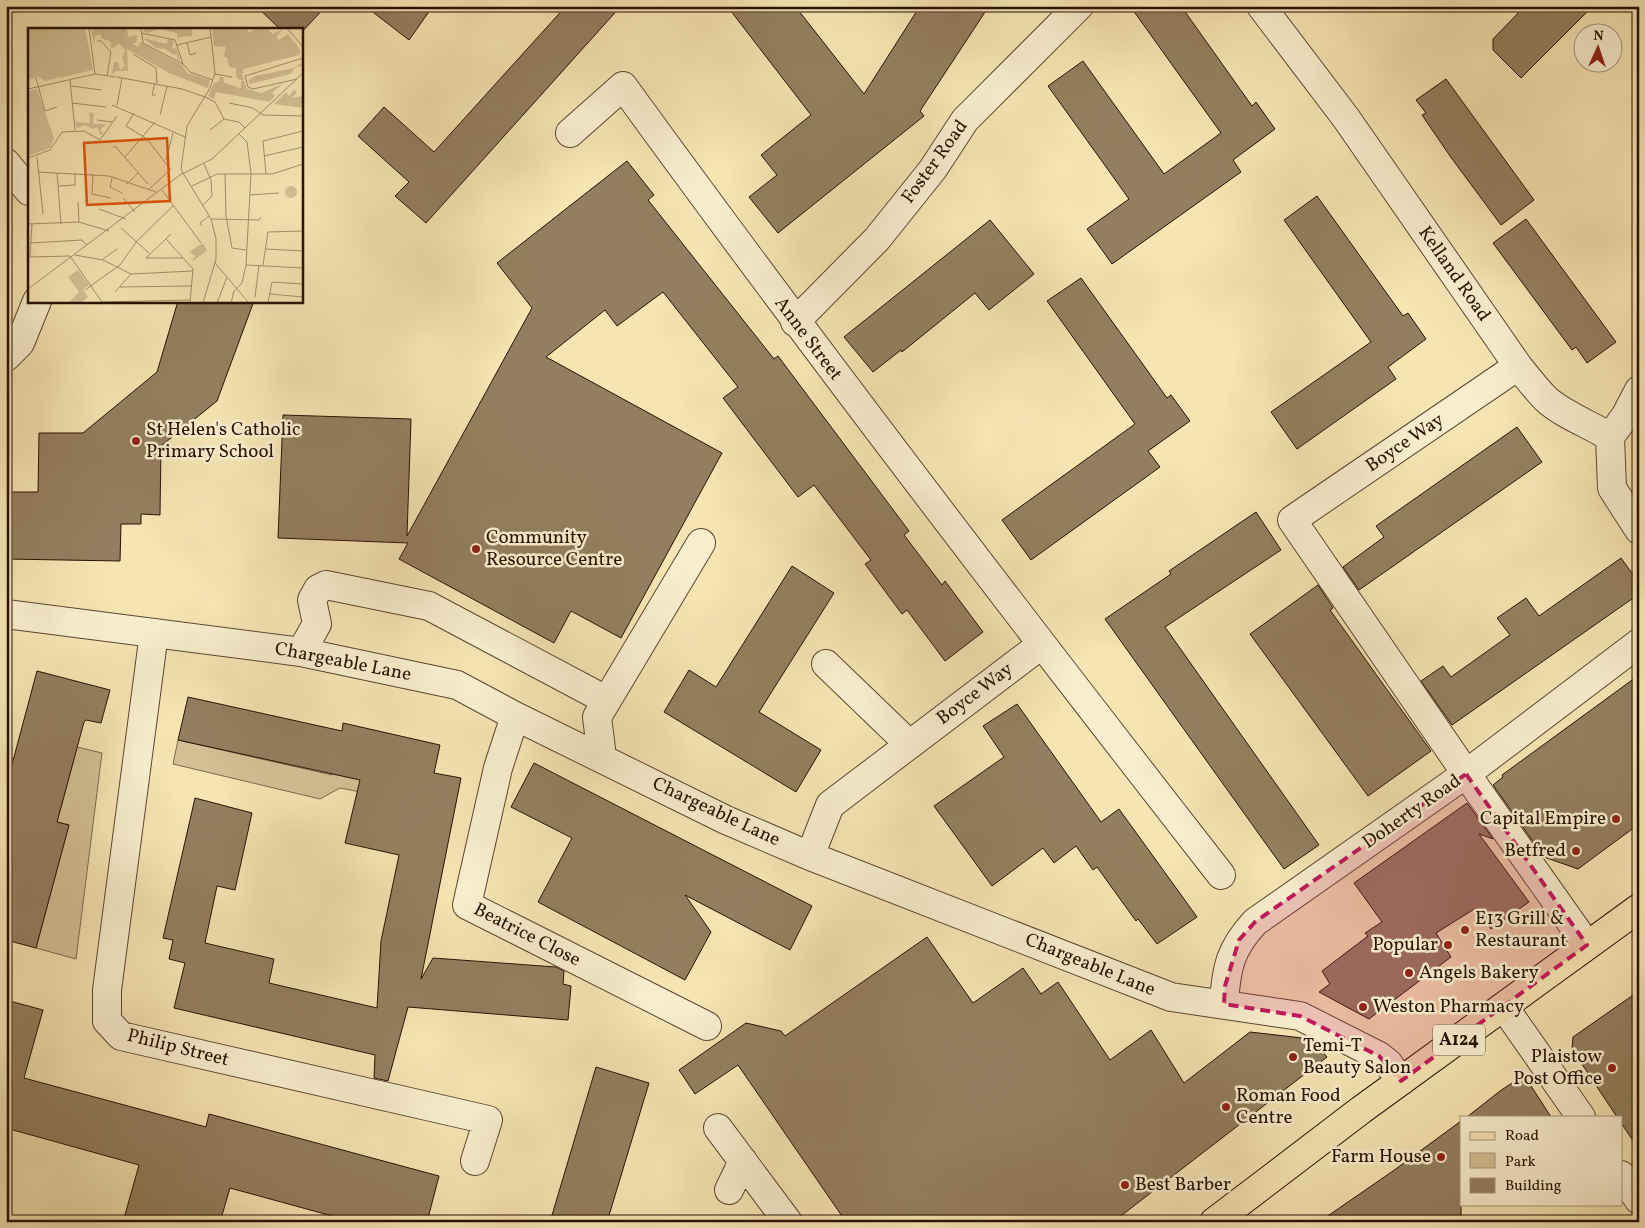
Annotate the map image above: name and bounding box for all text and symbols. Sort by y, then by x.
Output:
north arrow [1572,22,1622,72]
text: N [1593,27,1604,46]
inset map [28,28,302,302]
street label: Foster Road [896,115,974,209]
street label: Kelland Road [1412,221,1496,327]
street label: Anne Street [768,292,848,386]
street label: Boyce Way [1361,407,1449,479]
place label: St Helen's Catholic Primary School [146,417,300,465]
marker: St Helen's Catholic Primary School [130,435,142,447]
place label: Community Resource Centre [486,525,622,573]
marker: Community Resource Centre [470,543,482,555]
street label: Chargeable Lane [273,636,413,688]
street label: Boyce Way [931,657,1019,731]
street label: Doherty Road [1357,768,1467,856]
street label: Chargeable Lane [648,771,784,853]
place label: Capital Empire [1480,806,1606,832]
marker: Capital Empire [1610,813,1622,825]
place label: Betfred [1504,838,1566,864]
marker: Betfred [1570,845,1582,857]
street label: Beatrice Close [469,897,585,973]
place label: E13 Grill & Restaurant [1475,906,1567,954]
marker: E13 Grill & Restaurant [1459,924,1471,936]
street label: Chargeable Lane [1021,927,1159,1003]
place label: Popular [1373,932,1438,958]
marker: Popular [1442,939,1454,951]
place label: Angels Bakery [1419,960,1539,986]
marker: Angels Bakery [1403,967,1415,979]
place label: Weston Pharmacy [1373,994,1524,1020]
marker: Weston Pharmacy [1357,1001,1369,1013]
street label: Philip Street [124,1023,232,1073]
road number: A124 [1433,1024,1485,1056]
place label: Temi-T Beauty Salon [1303,1033,1411,1081]
place label: Plaistow Post Office [1513,1044,1602,1092]
marker: Temi-T Beauty Salon [1287,1051,1299,1063]
marker: Plaistow Post Office [1606,1062,1618,1074]
place label: Roman Food Centre [1236,1083,1341,1131]
marker: Roman Food Centre [1220,1101,1232,1113]
legend [1460,1116,1622,1206]
text: Road [1505,1126,1539,1147]
place label: Farm House [1331,1144,1431,1170]
marker: Farm House [1435,1151,1447,1163]
text: Park [1505,1152,1536,1173]
place label: Best Barber [1135,1172,1231,1198]
text: Building [1505,1176,1562,1197]
marker: Best Barber [1119,1179,1131,1191]

